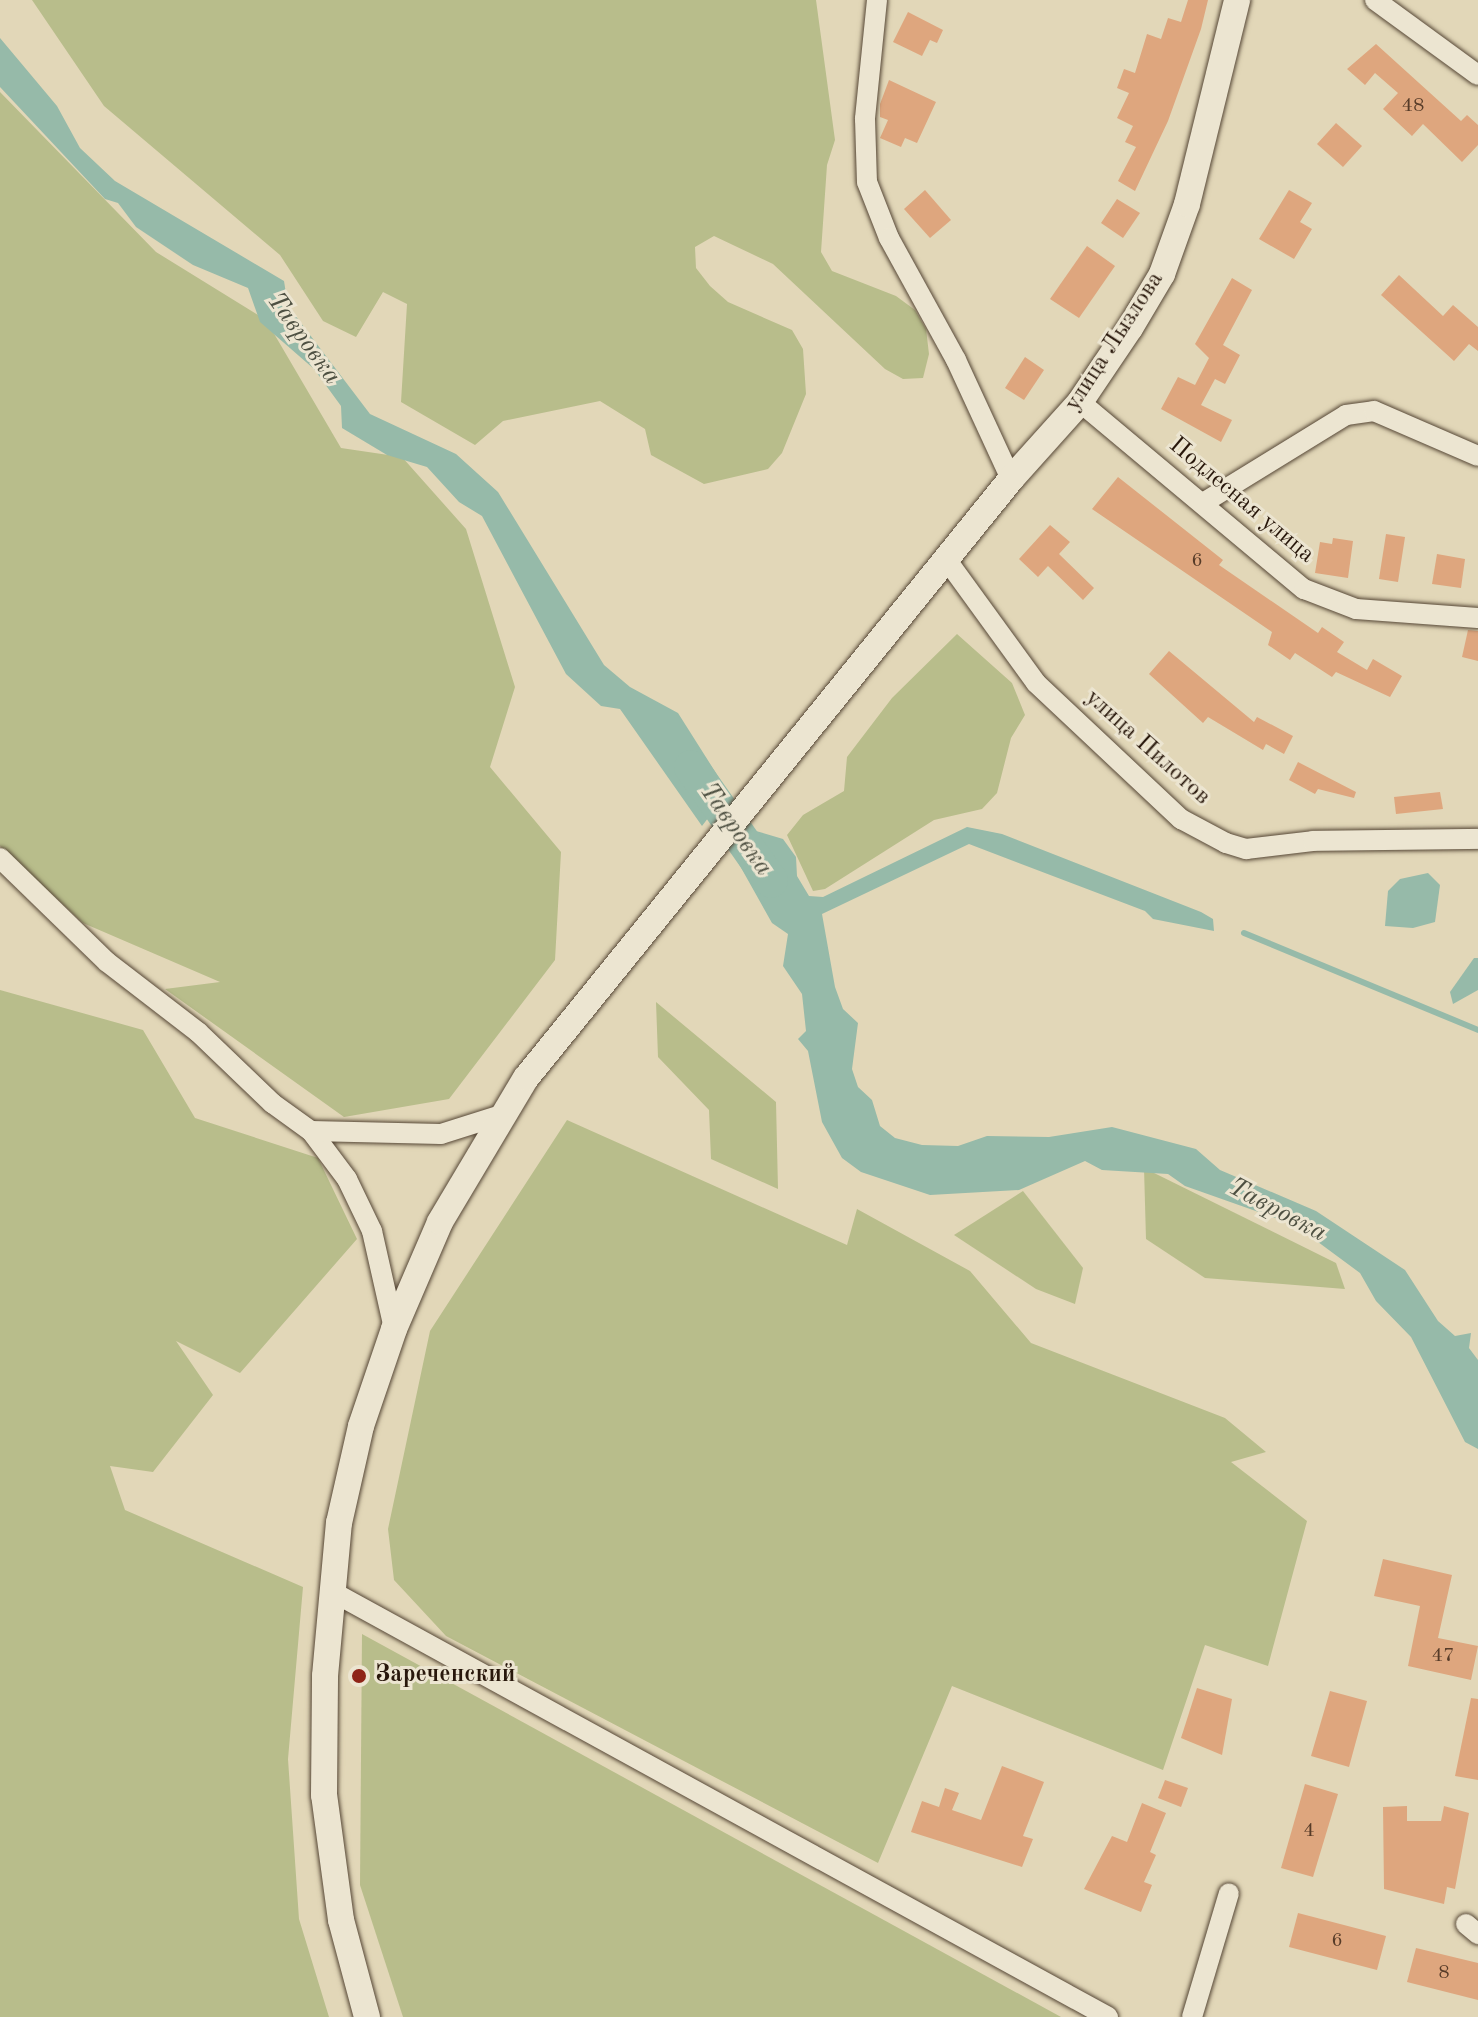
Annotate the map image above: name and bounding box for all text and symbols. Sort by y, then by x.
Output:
house number: 48 [1401,94,1425,118]
street label: улица Лызлова [1059,267,1171,417]
water label: Тавровка [259,287,347,391]
street label: Подлесная улица [1162,432,1320,570]
house number: 6 [1191,549,1203,573]
street label: улица Пилотов [1078,684,1216,812]
water label: Тавровка [692,777,778,883]
water label: Тавровка [1223,1172,1331,1250]
house number: 47 [1431,1644,1455,1668]
place label: Зареченский [375,1662,516,1690]
marker: Зареченский [350,1667,368,1685]
house number: 4 [1303,1819,1315,1843]
house number: 6 [1331,1929,1343,1953]
house number: 8 [1438,1961,1450,1985]

